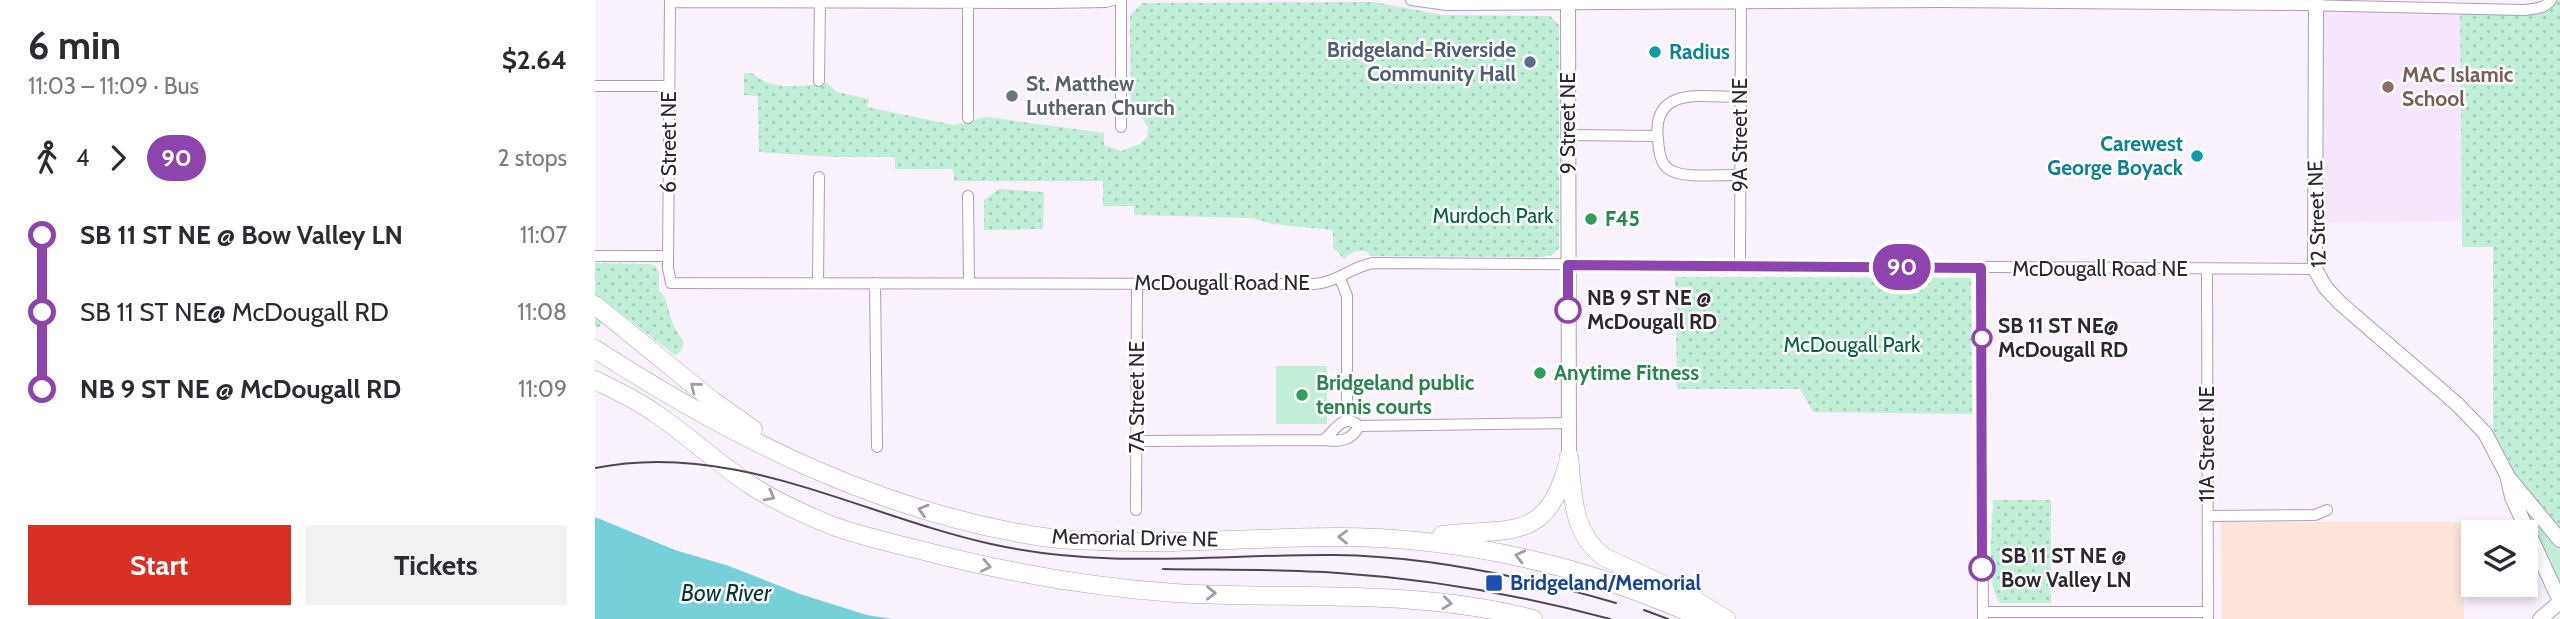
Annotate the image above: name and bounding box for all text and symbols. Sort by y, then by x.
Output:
text: 6 min [28,22,121,69]
place label: Bridgeland-Riverside Community Hall [1327,37,1516,86]
place label: Radius [1669,39,1730,64]
text: $2.64 [502,44,567,76]
marker: Radius [1647,44,1663,60]
marker: Bridgeland-Riverside Community Hall [1522,54,1538,70]
place label: MAC Islamic School [2402,62,2514,111]
place label: St. Matthew Lutheran Church [1026,71,1175,120]
text: 11:03 – 11:09 · Bus [28,72,199,100]
street label: 9 Street NE [1555,72,1580,174]
street label: 9A Street NE [1727,78,1752,192]
marker: MAC Islamic School [2380,79,2396,95]
marker: St. Matthew Lutheran Church [1004,88,1020,104]
street label: 6 Street NE [656,91,681,193]
place label: Carewest George Boyack [2047,131,2184,180]
icon: walk [28,139,66,177]
icon: forward [99,139,137,177]
text: 90 [161,143,192,172]
text: 4 [76,144,89,172]
text: 2 stops [498,144,567,172]
marker: Carewest George Boyack [2189,148,2205,164]
street label: 12 Street NE [2302,160,2331,268]
park label: Murdoch Park [1433,203,1554,228]
place label: F45 [1605,206,1640,231]
marker: F45 [1583,211,1599,227]
text: SB 11 ST NE @ Bow Valley LN [80,219,403,251]
text: 11:07 [520,221,567,249]
line badge: 90 [1871,244,1933,290]
text: 90 [1887,252,1917,281]
street label: McDougall Road NE [2012,256,2188,281]
street label: McDougall Road NE [1134,270,1310,295]
place label: NB 9 ST NE @ McDougall RD [1587,285,1717,334]
text: SB 11 ST NE@ McDougall RD [80,296,389,328]
marker: NB 9 ST NE @ McDougall RD [1555,297,1581,323]
text: 11:08 [517,298,567,326]
place label: SB 11 ST NE@ McDougall RD [1998,313,2128,362]
marker: SB 11 ST NE@ McDougall RD [1972,328,1992,348]
park label: McDougall Park [1784,332,1921,357]
street label: 7A Street NE [1124,341,1149,453]
place label: Anytime Fitness [1554,360,1699,385]
marker: Anytime Fitness [1532,365,1548,381]
place label: Bridgeland public tennis courts [1316,370,1475,419]
text: NB 9 ST NE @ McDougall RD [80,373,401,405]
text: 11:09 [518,375,567,403]
one-way arrow [691,382,703,395]
street label: 11A Street NE [2194,386,2219,502]
marker: Bridgeland public tennis courts [1294,387,1310,403]
one-way arrow [763,488,775,501]
one-way arrow [917,504,929,518]
map controls [2461,520,2538,597]
button: layers [2461,520,2538,597]
street label: Memorial Drive NE [1051,524,1219,551]
button: Start [28,525,291,605]
button: Tickets [305,525,567,605]
one-way arrow [1337,529,1348,545]
place label: SB 11 ST NE @ Bow Valley LN [2001,543,2132,592]
one-way arrow [1514,550,1526,564]
marker: SB 11 ST NE @ Bow Valley LN [1969,555,1995,581]
one-way arrow [980,558,992,573]
place label: Bridgeland/Memorial [1510,570,1702,595]
marker: Bridgeland/Memorial [1484,573,1504,593]
water label: Bow River [681,579,772,607]
one-way arrow [1206,586,1217,601]
one-way arrow [1441,596,1453,611]

